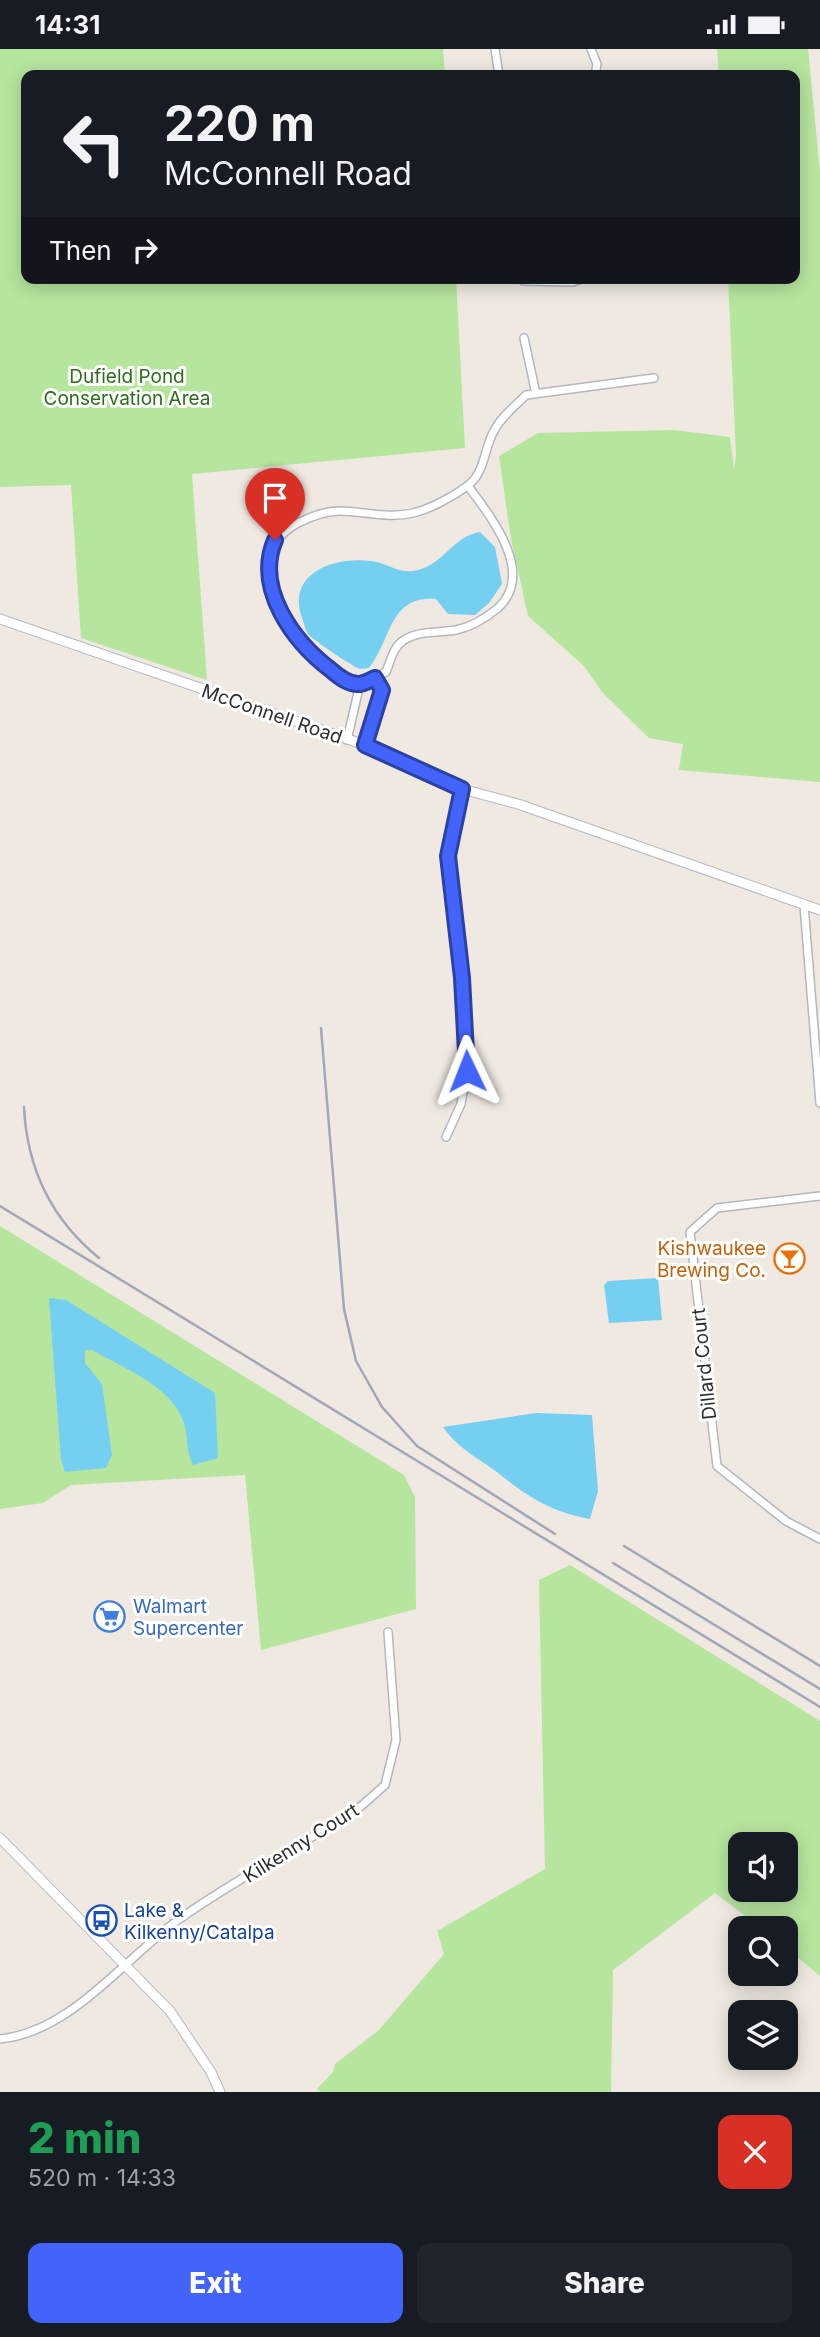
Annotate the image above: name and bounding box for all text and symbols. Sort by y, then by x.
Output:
text: 14:31 [35,9,100,40]
text: 220 m [164,94,315,153]
icon: left [49,98,140,189]
text: McConnell Road [164,154,412,193]
icon: right [126,231,164,269]
text: Then [49,235,112,266]
park label: Dufield Pond Conservation Area [44,365,210,410]
pin [245,468,305,540]
icon: arrive [256,479,294,517]
street label: McConnell Road [199,679,345,749]
position arrow [430,1034,504,1108]
place label: Kishwaukee Brewing Co. [657,1237,766,1282]
bar icon: Kishwaukee Brewing Co. [772,1242,806,1276]
street label: Dillard Court [687,1307,721,1421]
place label: Walmart Supercenter [133,1595,243,1640]
supermarket icon: Walmart Supercenter [93,1600,127,1634]
street label: Kilkenny Court [239,1798,363,1888]
map controls [728,1832,798,2070]
button: sound [728,1832,798,1902]
place label: Lake & Kilkenny/Catalpa [124,1899,275,1944]
bus stop icon: Lake & Kilkenny/Catalpa [84,1904,118,1938]
button: search [728,1916,798,1986]
button: layers [728,2000,798,2070]
text: 2 min [28,2112,142,2163]
button: close [718,2115,792,2189]
text: 520 m · 14:33 [28,2164,176,2192]
button: Exit [28,2243,403,2323]
button: Share [417,2243,792,2323]

